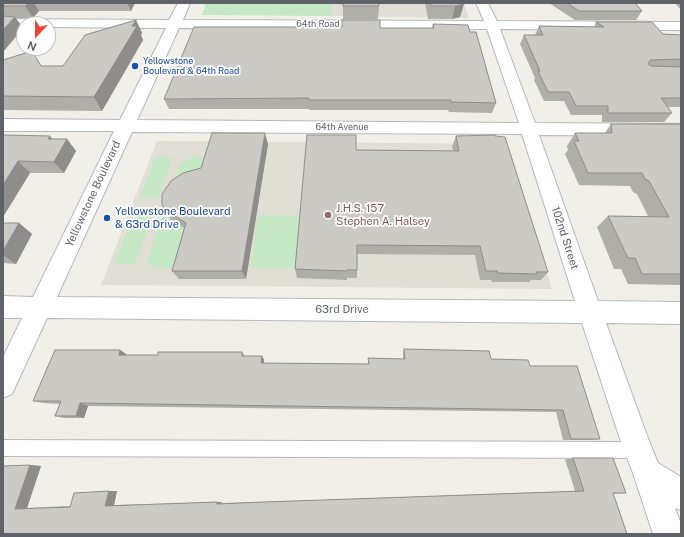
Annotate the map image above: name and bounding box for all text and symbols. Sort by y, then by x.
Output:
north arrow [16,16,56,56]
street label: 64th Road [296,19,340,29]
text: N [26,39,38,53]
place label: Yellowstone Boulevard & 64th Road [143,56,239,77]
marker: Yellowstone Boulevard & 64th Road [130,61,140,71]
street label: 64th Avenue [315,122,369,132]
street label: Yellowstone Boulevard [63,139,123,249]
place label: J.H.S. 157 Stephen A. Halsey [336,202,430,228]
place label: Yellowstone Boulevard & 63rd Drive [115,205,231,231]
street label: 102nd Street [549,205,581,271]
marker: J.H.S. 157 Stephen A. Halsey [323,210,333,220]
marker: Yellowstone Boulevard & 63rd Drive [102,213,112,223]
street label: 63rd Drive [315,303,369,317]

